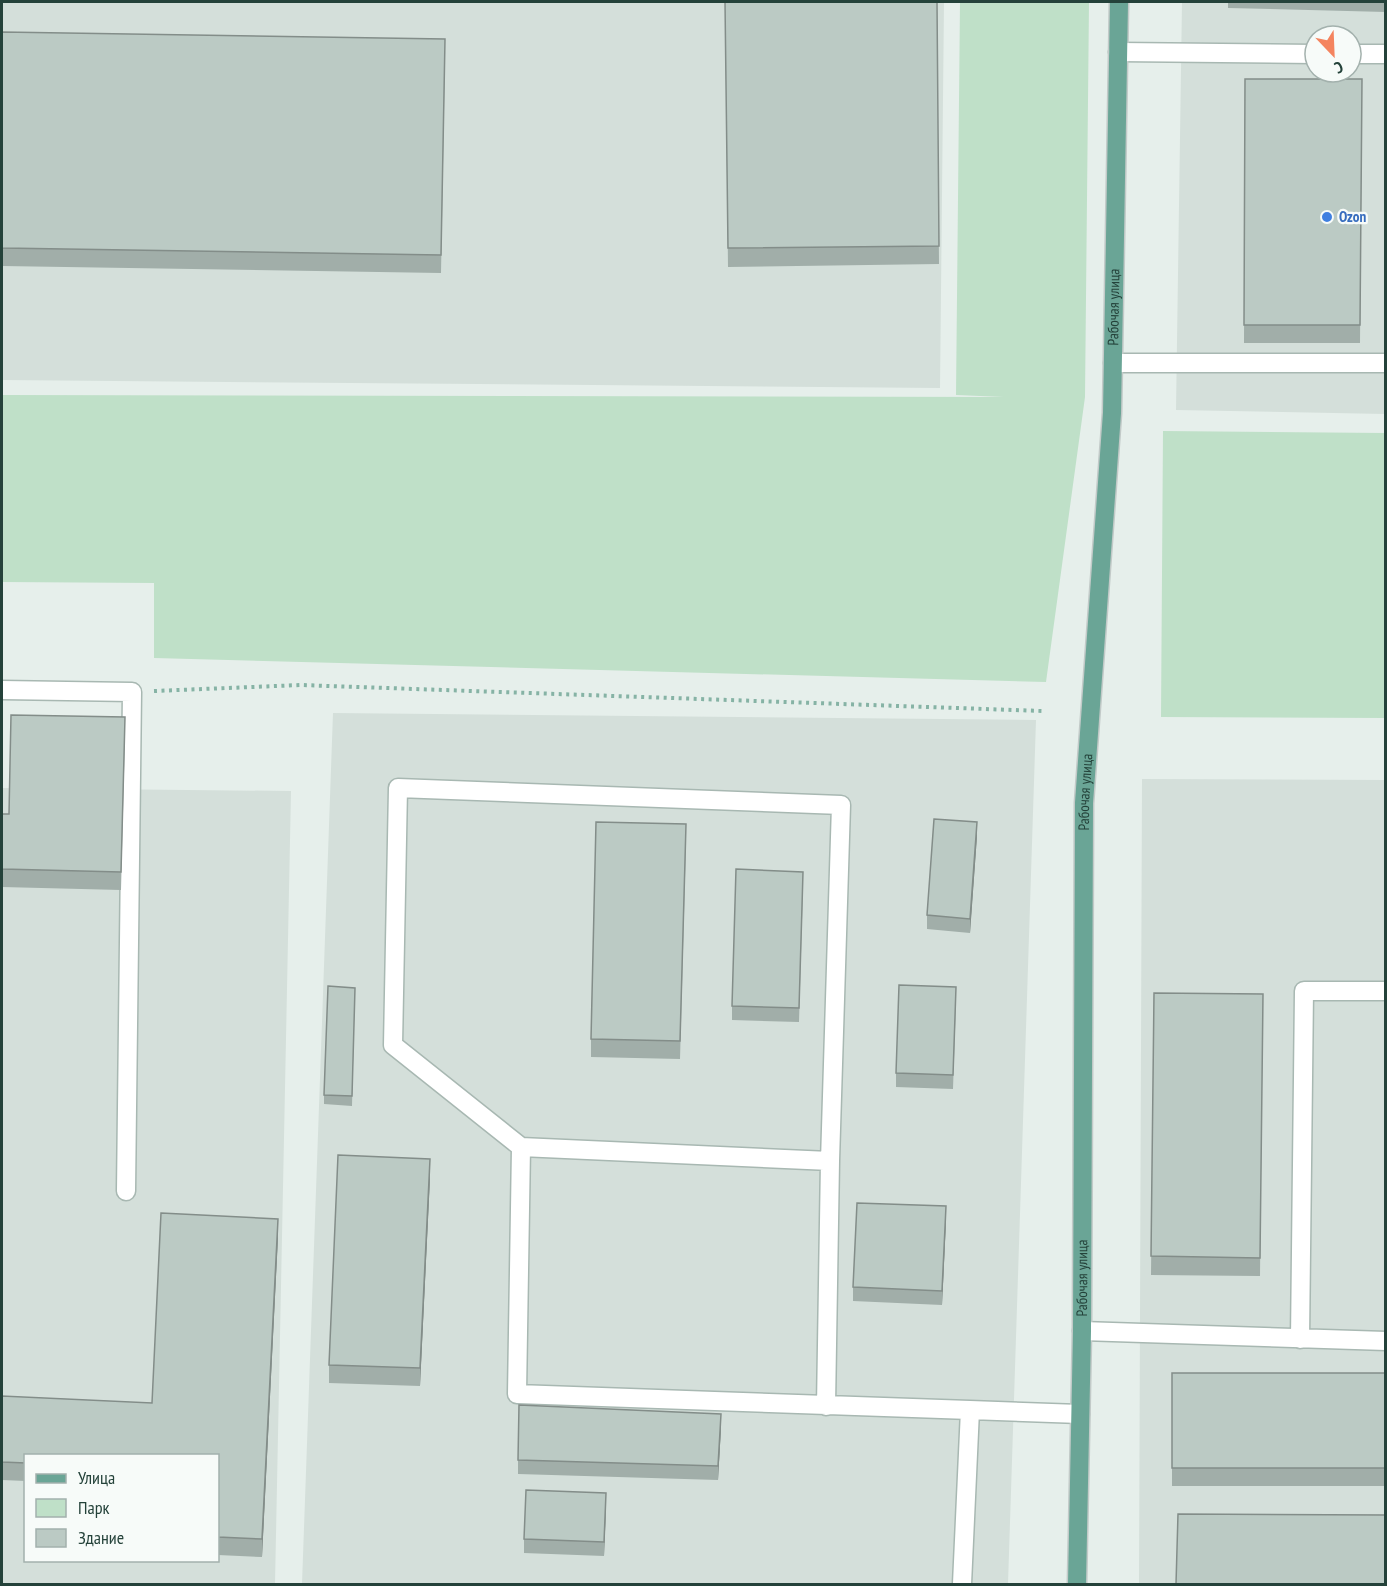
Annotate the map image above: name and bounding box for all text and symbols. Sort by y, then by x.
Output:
north arrow [1303,24,1363,84]
text: С [1331,57,1346,79]
place label: Ozon [1339,207,1366,226]
marker: Ozon [1320,210,1334,224]
street label: Рабочая улица [1103,268,1123,346]
street label: Рабочая улица [1074,753,1097,831]
street label: Рабочая улица [1072,1239,1091,1317]
legend [24,1454,219,1562]
text: Улица [78,1466,115,1489]
text: Парк [78,1496,109,1519]
text: Здание [78,1526,124,1549]

